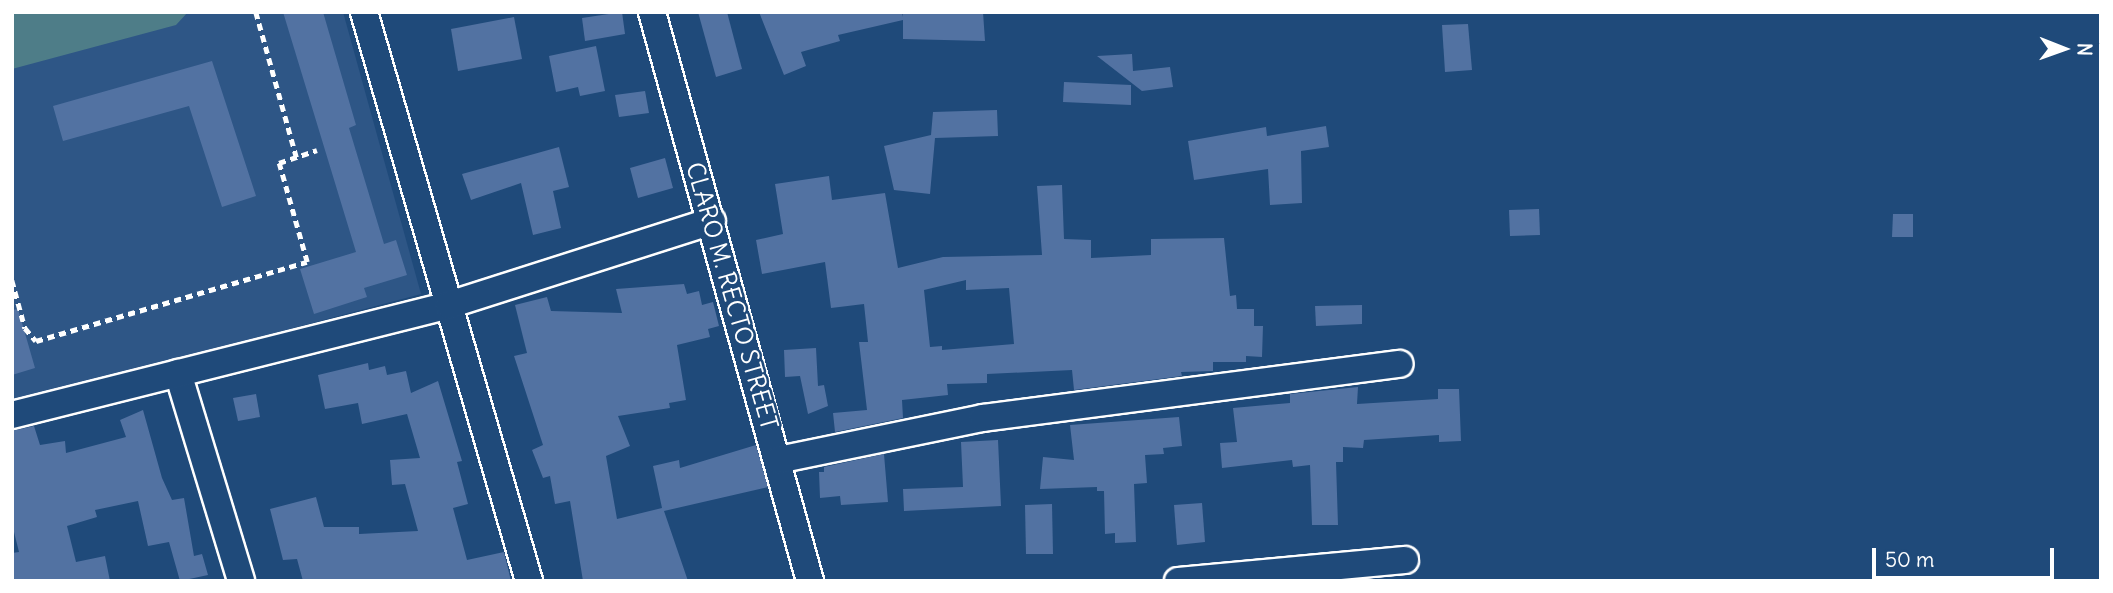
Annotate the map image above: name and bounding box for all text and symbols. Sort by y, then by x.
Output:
north arrow [2029,14,2099,84]
text: N [2073,43,2097,56]
street label: CLARO M. RECTO STREET [680,159,784,433]
scale bar [1875,534,2057,578]
text: 50 m [1885,546,1934,573]

